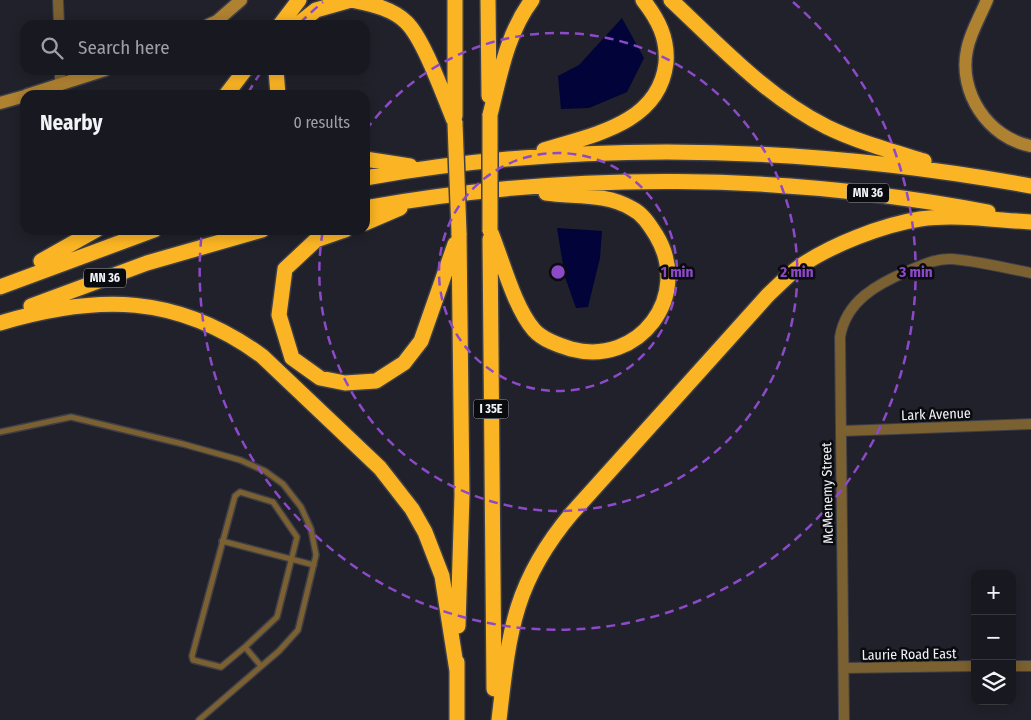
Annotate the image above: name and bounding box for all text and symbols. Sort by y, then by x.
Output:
search box [20,20,370,75]
icon: search [38,34,66,62]
text: Search here [78,36,170,59]
text: Nearby [40,110,102,136]
text: 0 results [293,113,350,132]
road number: MN 36 [847,184,889,202]
centre of rings [549,263,567,281]
text: 1 min [661,263,693,281]
text: 2 min [779,263,814,281]
text: 3 min [898,263,933,281]
road number: MN 36 [84,268,126,288]
road number: I 35E [474,399,508,418]
street label: Lark Avenue [901,405,971,424]
street label: McMenemy Street [818,442,837,544]
map controls [971,570,1016,705]
button: + [971,570,1016,615]
button: − [971,615,1016,660]
street label: Laurie Road East [861,645,957,664]
button: layers [971,660,1016,705]

